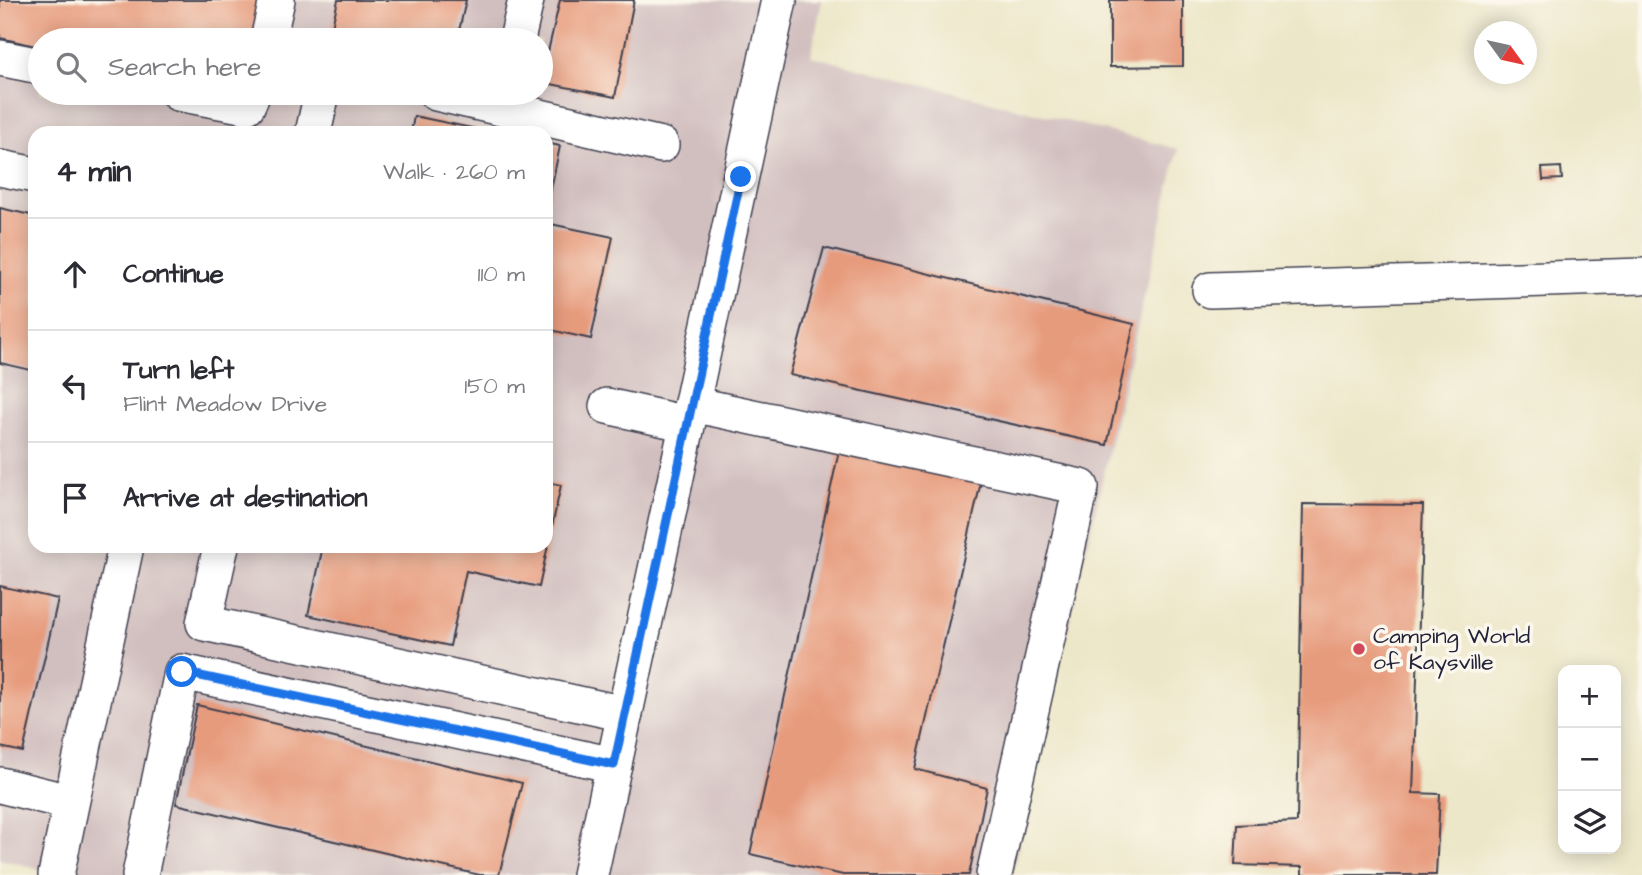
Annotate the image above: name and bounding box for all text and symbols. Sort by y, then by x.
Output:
north arrow [1474,21,1537,84]
search box [28,28,553,105]
icon: search [52,48,90,86]
text: Search here [108,49,261,85]
text: 4 min [56,151,131,193]
text: Walk · 260 m [383,156,525,188]
route end [725,161,756,192]
icon: ahead [56,255,94,293]
text: Continue [123,256,224,292]
text: 110 m [477,258,525,290]
text: Turn left [123,352,234,388]
icon: left [56,367,94,405]
text: 150 m [464,370,525,402]
text: Flint Meadow Drive [123,388,327,420]
icon: arrive [56,479,94,517]
text: Arrive at destination [123,480,368,516]
place label: Camping World of Kaysville [1373,620,1531,679]
marker: Camping World of Kaysville [1351,641,1367,657]
route start [166,656,197,687]
map controls [1558,665,1621,854]
button: + [1558,665,1621,728]
button: − [1558,728,1621,791]
button: layers [1558,791,1621,854]

